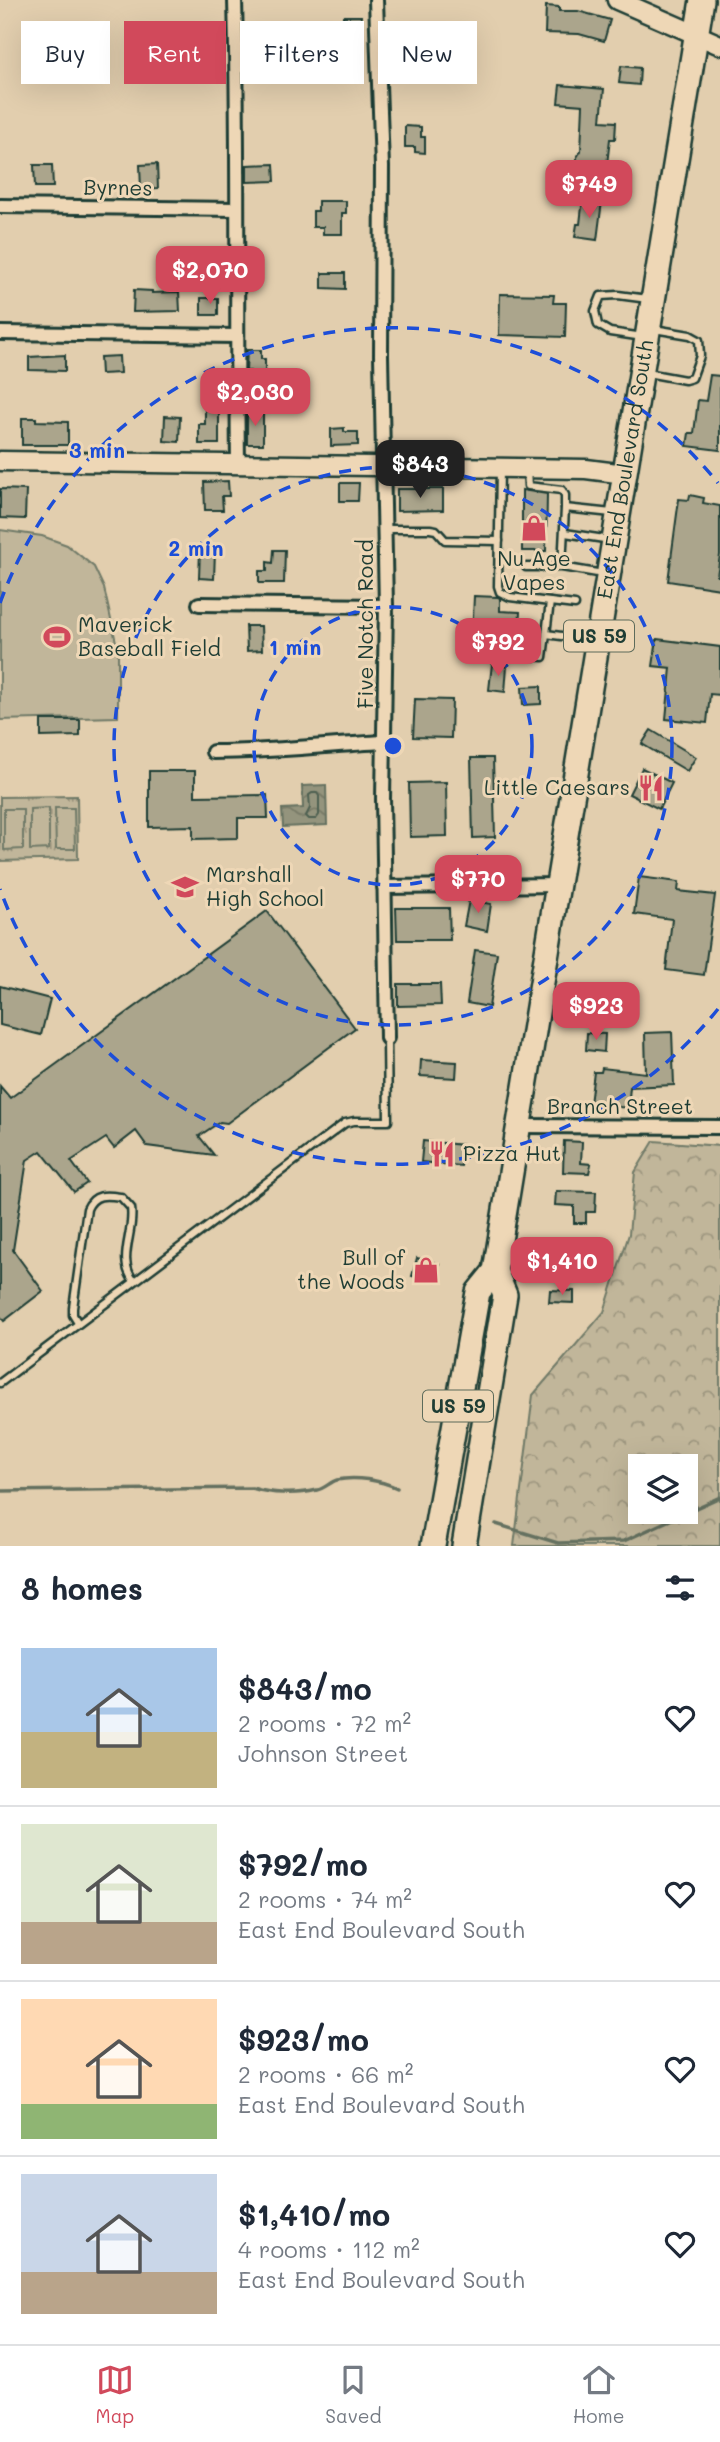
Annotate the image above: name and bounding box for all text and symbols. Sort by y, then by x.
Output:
chip: Buy [21,21,110,84]
chip: Rent [124,21,226,84]
chip: Filters [240,21,364,84]
chip: New [378,21,477,84]
pin: $749 [548,160,630,220]
text: $749 [561,168,617,198]
street label: Byrnes [83,172,153,201]
pin: $2,070 [153,246,267,306]
text: $2,070 [172,254,248,284]
street label: East End Boulevard South [590,338,658,601]
pin: $2,030 [198,368,312,428]
text: $2,030 [216,376,294,406]
text: 3 min [69,436,125,463]
pin: $843 [379,440,461,500]
text: $843 [392,448,448,478]
shop icon: Nu Age Vapes [519,513,549,543]
text: 2 min [168,534,224,561]
street label: Five Notch Road [351,539,378,709]
place label: Nu Age Vapes [497,544,571,595]
place label: Maverick Baseball Field [78,610,221,661]
pin: $792 [457,618,539,678]
road number: US 59 [564,621,634,652]
sports icon: Maverick Baseball Field [42,622,72,652]
text: $792 [471,626,525,656]
text: 1 min [269,633,321,660]
centre of rings [381,734,405,758]
place label: Little Caesars [484,773,630,800]
restaurant icon: Little Caesars [636,773,666,803]
pin: $770 [437,856,519,915]
place label: Marshall High School [206,860,324,911]
text: $770 [451,863,505,893]
school or university icon: Marshall High School [170,872,200,902]
pin: $923 [555,982,637,1042]
text: $923 [569,990,623,1020]
street label: Branch Street [547,1092,693,1119]
restaurant icon: Pizza Hut [427,1139,457,1169]
place label: Pizza Hut [463,1139,561,1166]
pin: $1,410 [505,1238,619,1297]
place label: Bull of the Woods [297,1243,406,1294]
text: $1,410 [526,1245,598,1275]
shop icon: Bull of the Woods [411,1255,441,1285]
road number: US 59 [423,1390,493,1422]
map controls [628,1454,698,1524]
button: layers [628,1454,698,1524]
text: 8 homes [21,1568,143,1608]
icon: filters [661,1569,699,1607]
text: $843/mo [238,1668,372,1708]
icon: home [77,1676,161,1760]
icon: heart [661,1699,699,1737]
text: 2 rooms · 72 m² [238,1708,411,1738]
text: Johnson Street [238,1738,408,1768]
text: $792/mo [238,1844,368,1884]
icon: home [77,1852,161,1936]
icon: heart [661,1875,699,1913]
text: 2 rooms · 74 m² [238,1884,412,1914]
text: East End Boulevard South [238,1914,525,1944]
text: $923/mo [238,2019,369,2059]
icon: home [77,2027,161,2111]
icon: heart [661,2050,699,2088]
text: 2 rooms · 66 m² [238,2059,413,2089]
text: East End Boulevard South [238,2089,525,2119]
text: $1,410/mo [238,2194,390,2234]
icon: home [77,2202,161,2286]
icon: heart [661,2225,699,2263]
text: 4 rooms · 112 m² [238,2234,420,2264]
text: East End Boulevard South [238,2264,525,2294]
tab: Map [96,2361,134,2428]
tab: Saved [325,2361,382,2428]
tab: Home [573,2361,624,2428]

